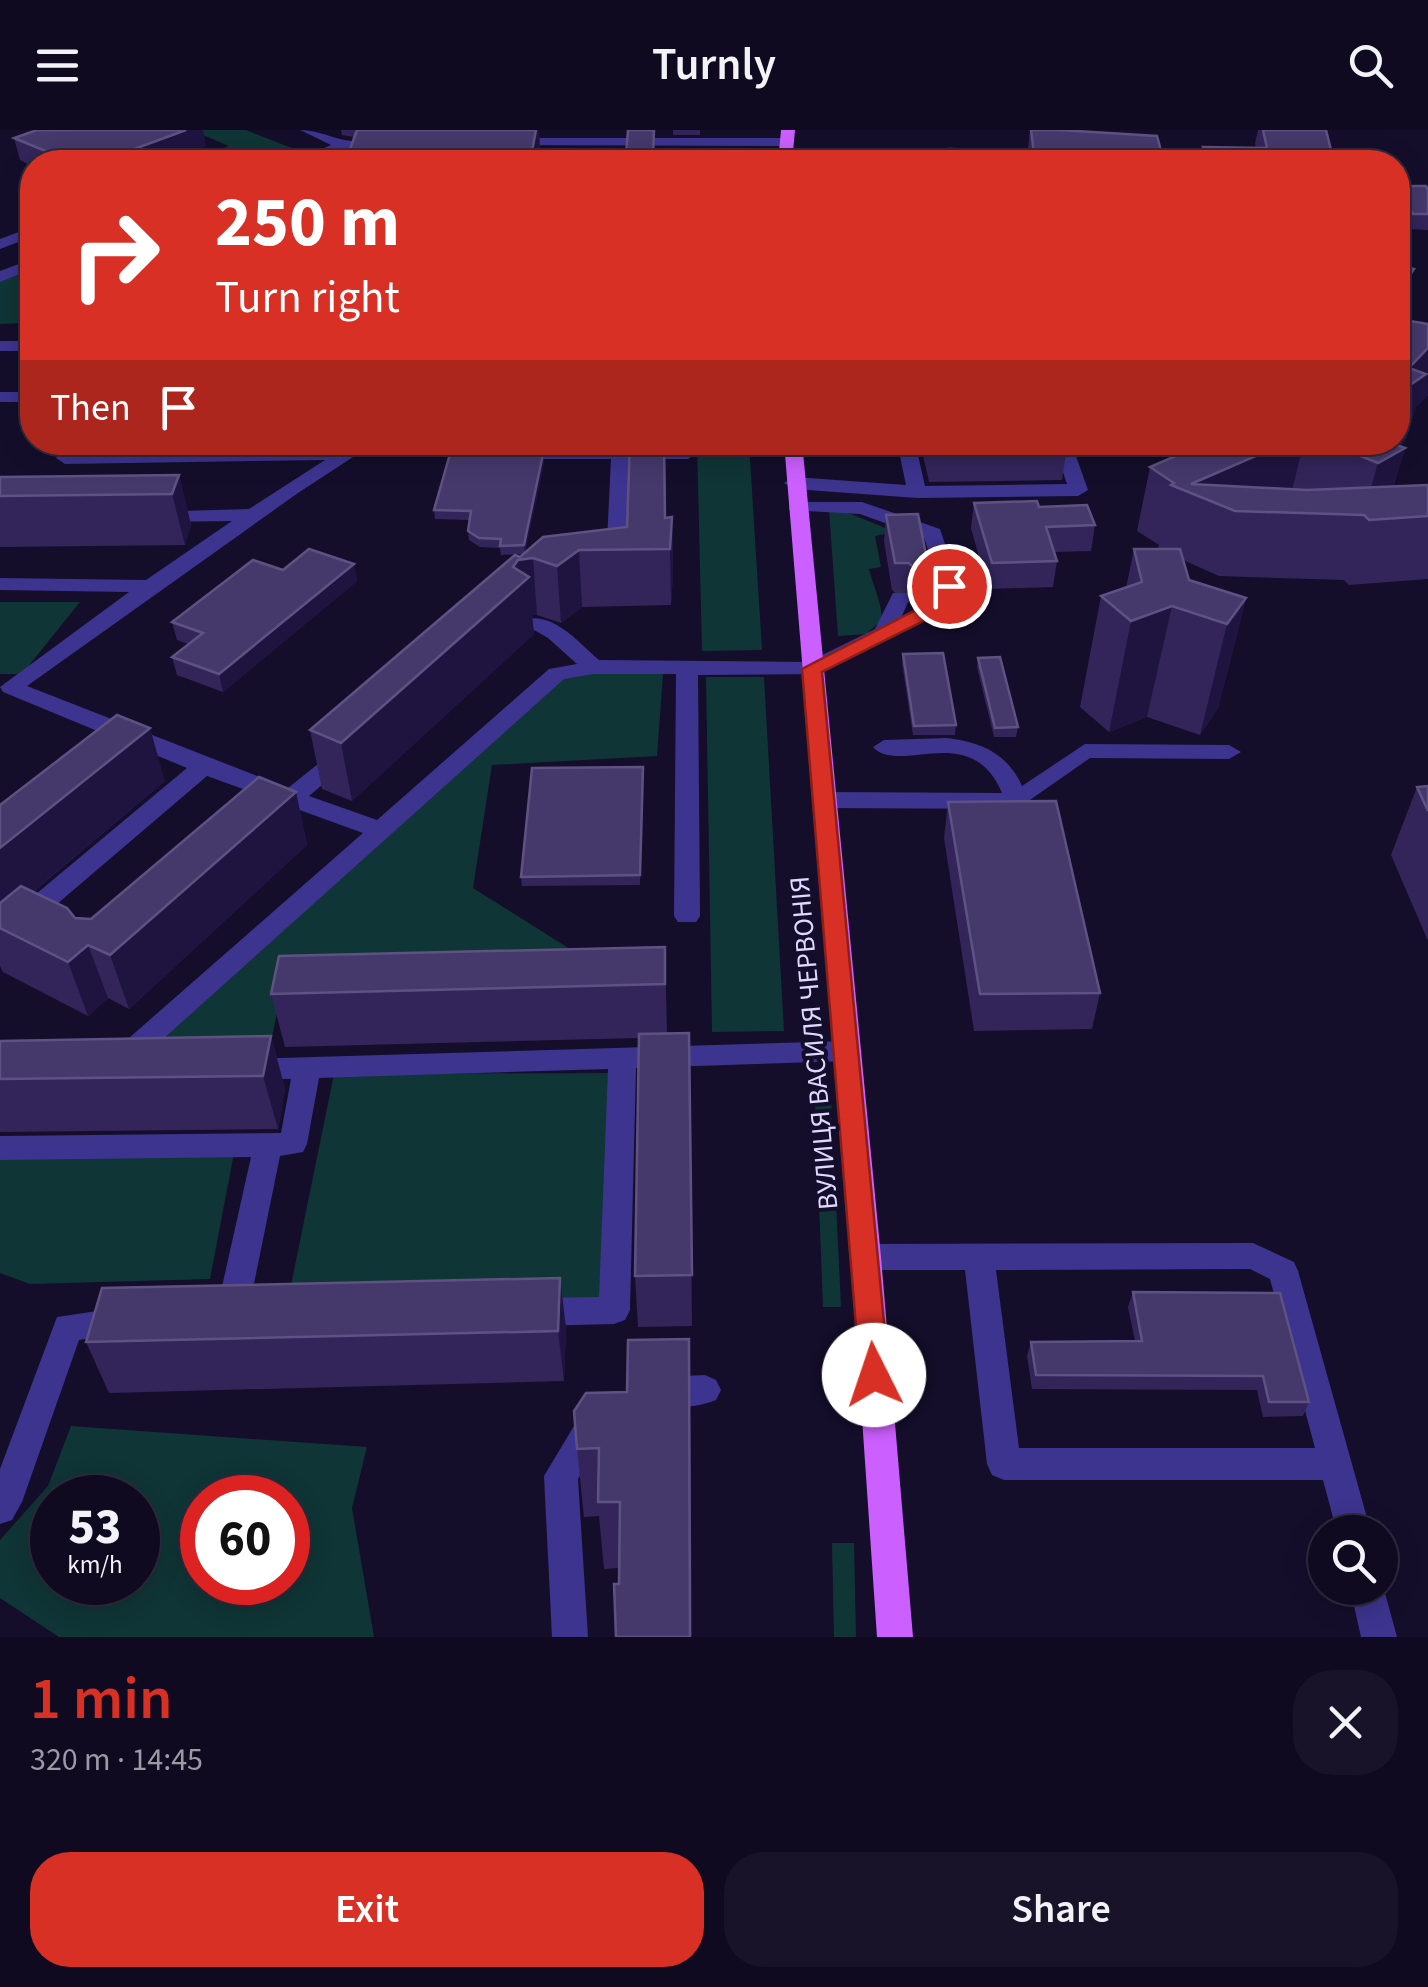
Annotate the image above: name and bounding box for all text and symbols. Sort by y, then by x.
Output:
text: Turnly [652,33,776,97]
icon: menu [30,38,85,93]
icon: search [1343,38,1398,93]
text: 250 m [215,173,400,273]
icon: right [50,190,180,320]
text: Turn right [215,266,400,330]
icon: arrive [151,380,206,435]
text: Then [50,381,131,435]
pin [907,544,992,629]
icon: arrive [922,559,977,614]
street label: ВУЛИЦЯ ВАСИЛЯ ЧЕРВОНІЯ [779,875,849,1211]
position arrow [822,1323,926,1427]
speed limit sign: 60 [180,1475,310,1605]
text: 53 [69,1492,121,1563]
map controls [1308,1515,1398,1605]
button: search [1308,1515,1398,1605]
text: km/h [67,1547,123,1583]
text: 1 min [30,1657,173,1742]
button: close [1293,1670,1398,1775]
text: 320 m · 14:45 [30,1737,203,1783]
button: Exit [30,1852,704,1967]
button: Share [724,1852,1398,1967]

